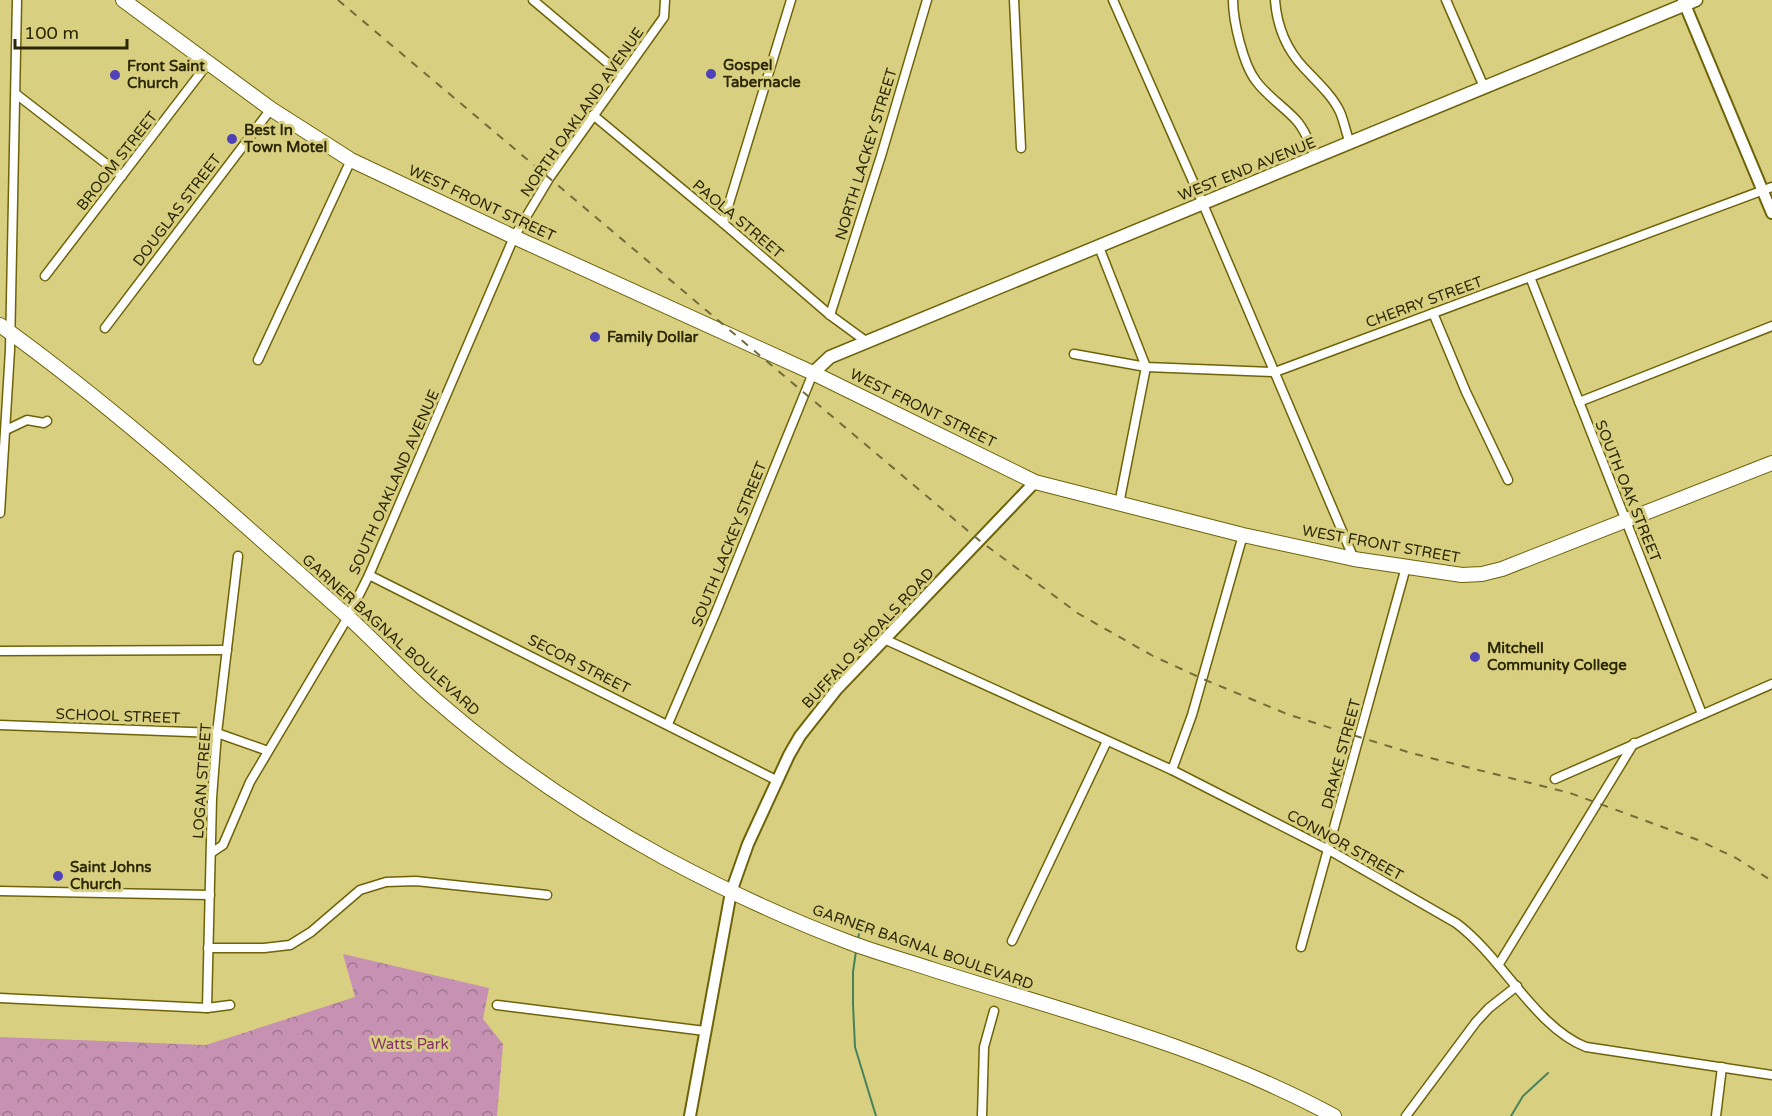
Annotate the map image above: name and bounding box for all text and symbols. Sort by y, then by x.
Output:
scale bar [15,12,128,50]
text: 100 m [24,22,79,44]
street label: NORTH OAKLAND AVENUE [516,24,648,200]
place label: Gospel Tabernacle [722,56,801,91]
place label: Front Saint Church [127,57,205,92]
street label: NORTH LACKEY STREET [831,66,901,242]
marker: Gospel Tabernacle [704,67,718,81]
marker: Front Saint Church [108,68,122,82]
street label: BROOM STREET [73,108,161,214]
place label: Best In Town Motel [243,121,327,156]
marker: Best In Town Motel [225,132,239,146]
street label: WEST END AVENUE [1176,133,1318,205]
street label: DOUGLAS STREET [129,150,225,270]
street label: WEST FRONT STREET [406,161,558,245]
street label: PAOLA STREET [689,176,787,262]
street label: CHERRY STREET [1363,273,1485,331]
place label: Family Dollar [607,328,699,347]
marker: Family Dollar [588,330,602,344]
street label: WEST FRONT STREET [847,365,999,451]
street label: SOUTH OAKLAND AVENUE [345,387,443,577]
street label: SOUTH OAK STREET [1591,418,1665,564]
street label: SOUTH LACKEY STREET [688,459,770,629]
street label: WEST FRONT STREET [1301,521,1461,567]
street label: GARNER BAGNAL BOULEVARD [298,550,484,720]
street label: BUFFALO SHOALS ROAD [798,564,938,712]
street label: SECOR STREET [525,630,633,698]
place label: Mitchell Community College [1487,639,1627,675]
marker: Mitchell Community College [1468,650,1482,664]
street label: DRAKE STREET [1318,697,1364,811]
street label: SCHOOL STREET [55,705,181,727]
street label: LOGAN STREET [189,722,215,840]
street label: CONNOR STREET [1284,806,1406,884]
place label: Saint Johns Church [70,858,152,893]
marker: Saint Johns Church [51,869,65,883]
street label: GARNER BAGNAL BOULEVARD [810,901,1036,993]
park label: Watts Park [371,1035,449,1053]

